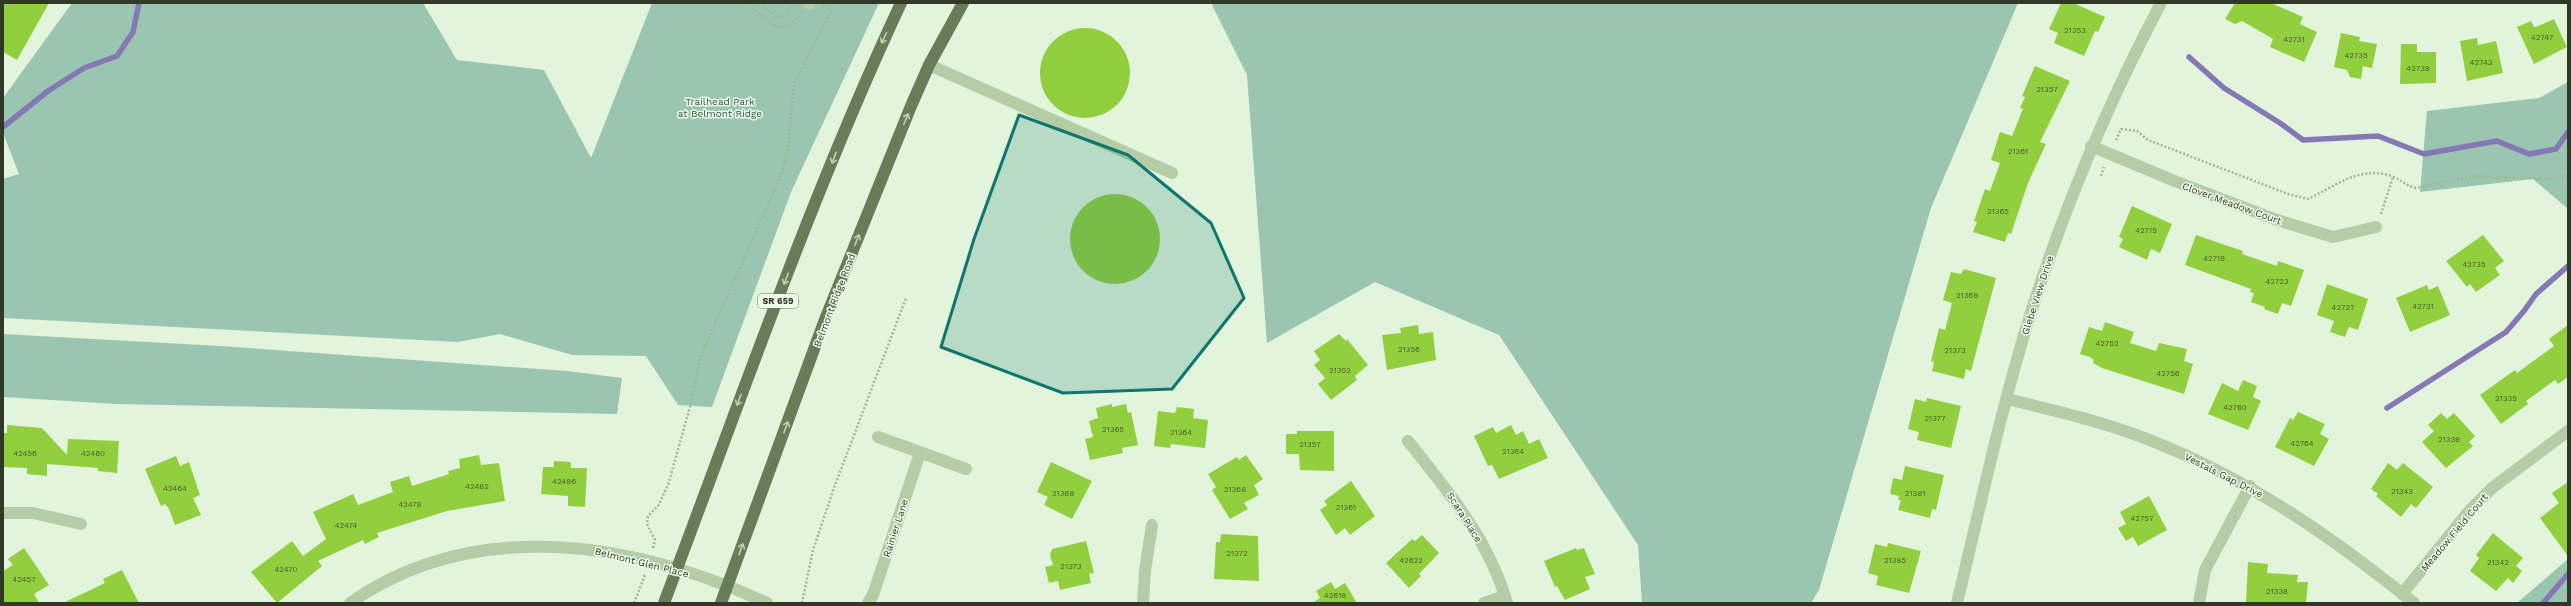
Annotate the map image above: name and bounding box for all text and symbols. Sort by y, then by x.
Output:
house number: 21353 [2064,26,2086,35]
one-way arrow [880,32,887,44]
house number: 42747 [2531,33,2554,42]
house number: 42731 [2283,35,2305,44]
house number: 42735 [2344,51,2368,60]
house number: 42743 [2470,58,2493,67]
house number: 42739 [2406,64,2430,73]
house number: 21357 [2036,85,2058,94]
park label: Trailhead Park at Belmont Ridge [678,96,762,119]
one-way arrow [903,114,910,126]
house number: 21361 [2008,147,2028,156]
one-way arrow [829,152,837,164]
street label: Clover Meadow Court [2181,180,2284,227]
house number: 21365 [1987,207,2009,216]
house number: 42715 [2135,226,2157,235]
one-way arrow [854,234,862,246]
street label: Belmont Ridge Road [812,252,857,348]
street label: Glebe View Drive [2020,254,2056,336]
house number: 42719 [2203,254,2225,263]
house number: 42735 [2462,260,2486,269]
one-way arrow [782,273,790,285]
house number: 42723 [2265,277,2289,286]
house number: 21369 [1956,291,1978,300]
road number: SR 659 [758,294,798,308]
house number: 42731 [2412,302,2434,311]
house number: 42727 [2332,303,2355,312]
house number: 42752 [2095,339,2119,348]
house number: 21356 [1398,345,1420,354]
house number: 21373 [1944,346,1966,355]
house number: 21352 [1329,366,1351,375]
house number: 42756 [2156,369,2180,378]
one-way arrow [735,394,742,407]
house number: 21335 [2495,394,2517,403]
house number: 42760 [2223,403,2247,412]
house number: 21377 [1924,414,1946,423]
one-way arrow [782,421,790,433]
house number: 21365 [1102,425,1124,434]
house number: 21364 [1170,428,1192,437]
house number: 21339 [2438,435,2460,444]
house number: 42764 [2290,439,2314,448]
house number: 21357 [1299,440,1321,449]
house number: 21364 [1502,447,1524,456]
house number: 42456 [13,449,37,458]
house number: 42460 [81,449,105,458]
street label: Vestals Gap Drive [2183,451,2265,500]
house number: 42486 [552,477,576,486]
house number: 42482 [465,482,489,491]
house number: 42464 [163,484,187,493]
house number: 21368 [1224,485,1246,494]
house number: 21343 [2391,487,2413,496]
house number: 21369 [1052,489,1074,498]
house number: 21381 [1905,489,1925,498]
street label: Scara Place [1445,490,1484,544]
street label: Meadow Field Court [2419,491,2491,573]
street label: Rainier Lane [881,497,910,559]
house number: 42478 [398,500,422,509]
house number: 21361 [1336,503,1356,512]
house number: 42757 [2130,514,2154,523]
house number: 42474 [335,521,357,530]
one-way arrow [738,542,745,555]
street label: Belmont Glen Place [594,545,690,580]
house number: 21372 [1226,549,1248,558]
house number: 42622 [1399,556,1423,565]
house number: 21385 [1884,556,1906,565]
house number: 21342 [2487,558,2509,567]
house number: 21373 [1060,562,1082,571]
house number: 42470 [274,565,298,574]
house number: 42457 [12,575,36,584]
house number: 21338 [2266,587,2288,596]
house number: 42618 [1324,591,1346,600]

